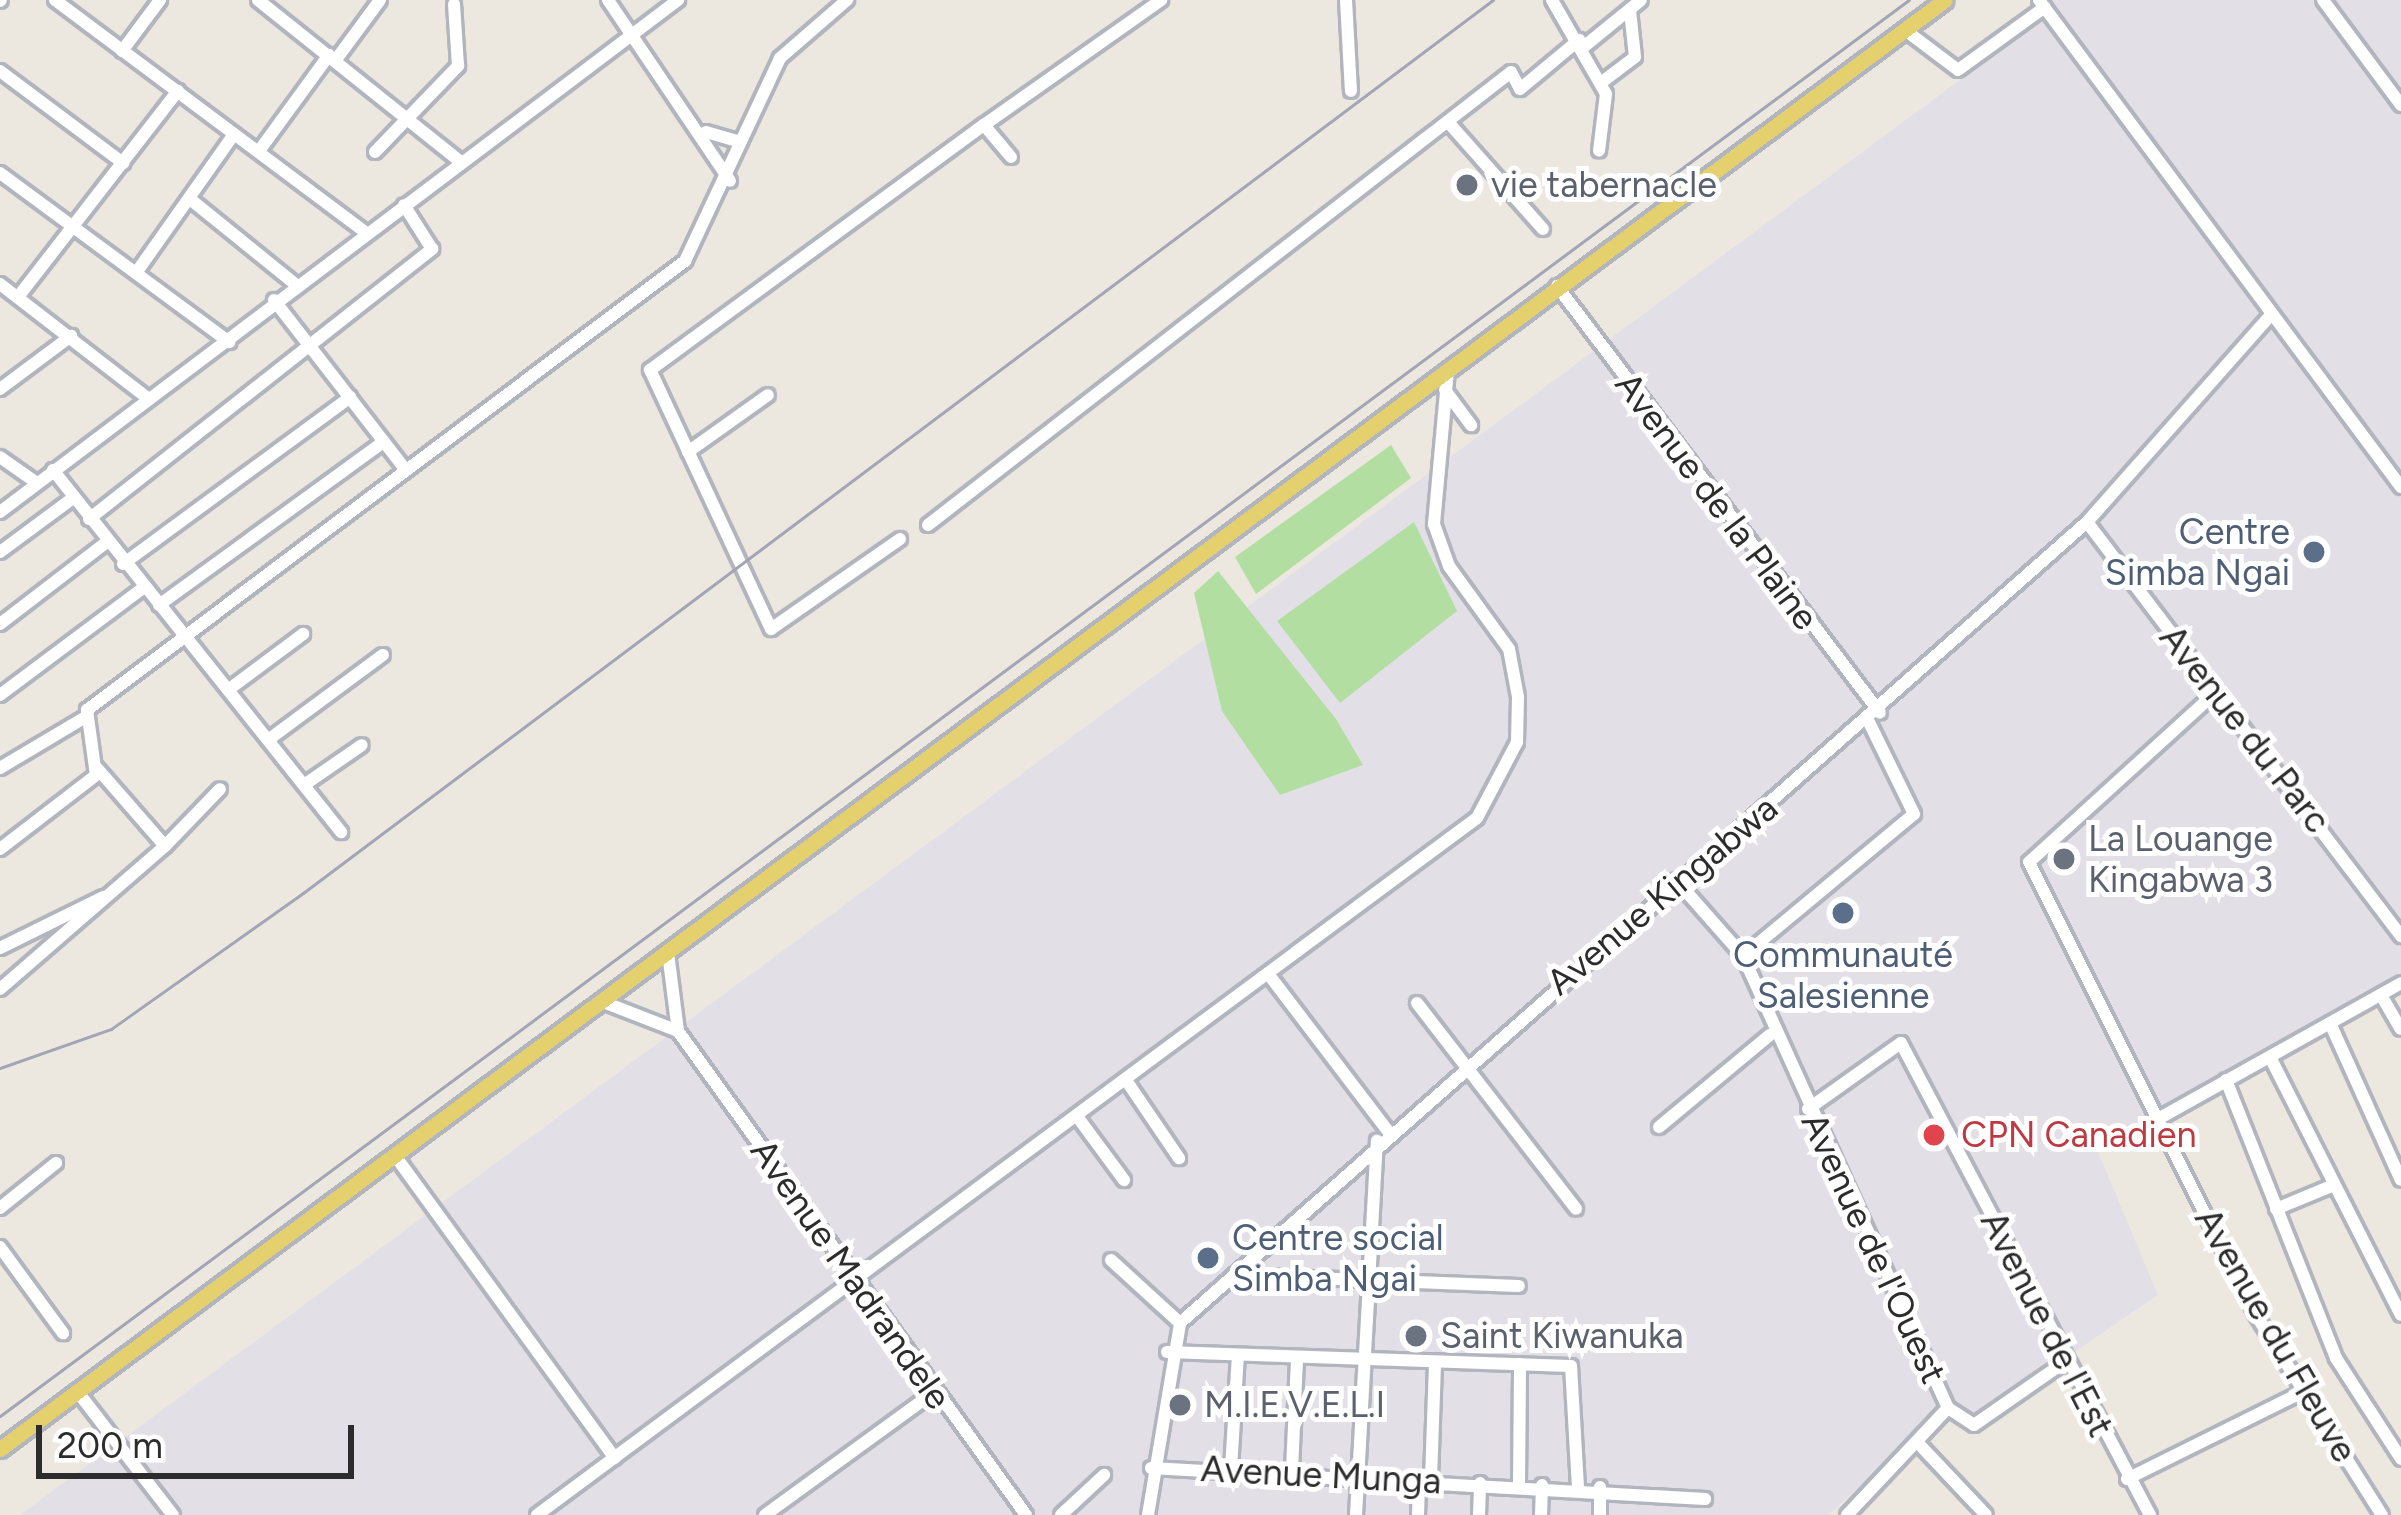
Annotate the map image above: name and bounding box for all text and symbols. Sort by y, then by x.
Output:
place label: vie tabernacle [1491,163,1717,207]
marker: vie tabernacle [1454,172,1480,198]
street label: Avenue de la Plaine [1606,364,1828,638]
place label: Centre Simba Ngai [2105,509,2290,594]
marker: Centre Simba Ngai [2301,539,2327,565]
street label: Avenue du Parc [2151,617,2339,841]
street label: Avenue Kingabwa [1538,786,1786,1004]
place label: La Louange Kingabwa 3 [2088,816,2273,901]
marker: La Louange Kingabwa 3 [2051,846,2077,872]
marker: Communauté Salesienne [1830,900,1856,926]
place label: Communauté Salesienne [1733,932,1953,1017]
street label: Avenue de l'Ouest [1792,1106,1956,1390]
place label: CPN Canadien [1961,1113,2197,1157]
marker: CPN Canadien [1918,1119,1950,1151]
street label: Avenue Madrandele [742,1131,960,1417]
street label: Avenue du Fleuve [2186,1200,2366,1470]
street label: Avenue de l'Est [1972,1204,2122,1444]
place label: Centre social Simba Ngai [1232,1215,1444,1300]
marker: Centre social Simba Ngai [1195,1245,1221,1271]
place label: Saint Kiwanuka [1440,1314,1683,1358]
marker: Saint Kiwanuka [1403,1323,1429,1349]
place label: M.I.E.V.E.L.I [1204,1383,1385,1427]
marker: M.I.E.V.E.L.I [1167,1392,1193,1418]
scale bar [42,1401,360,1475]
text: 200 m [57,1424,163,1467]
street label: Avenue Munga [1200,1447,1442,1503]

